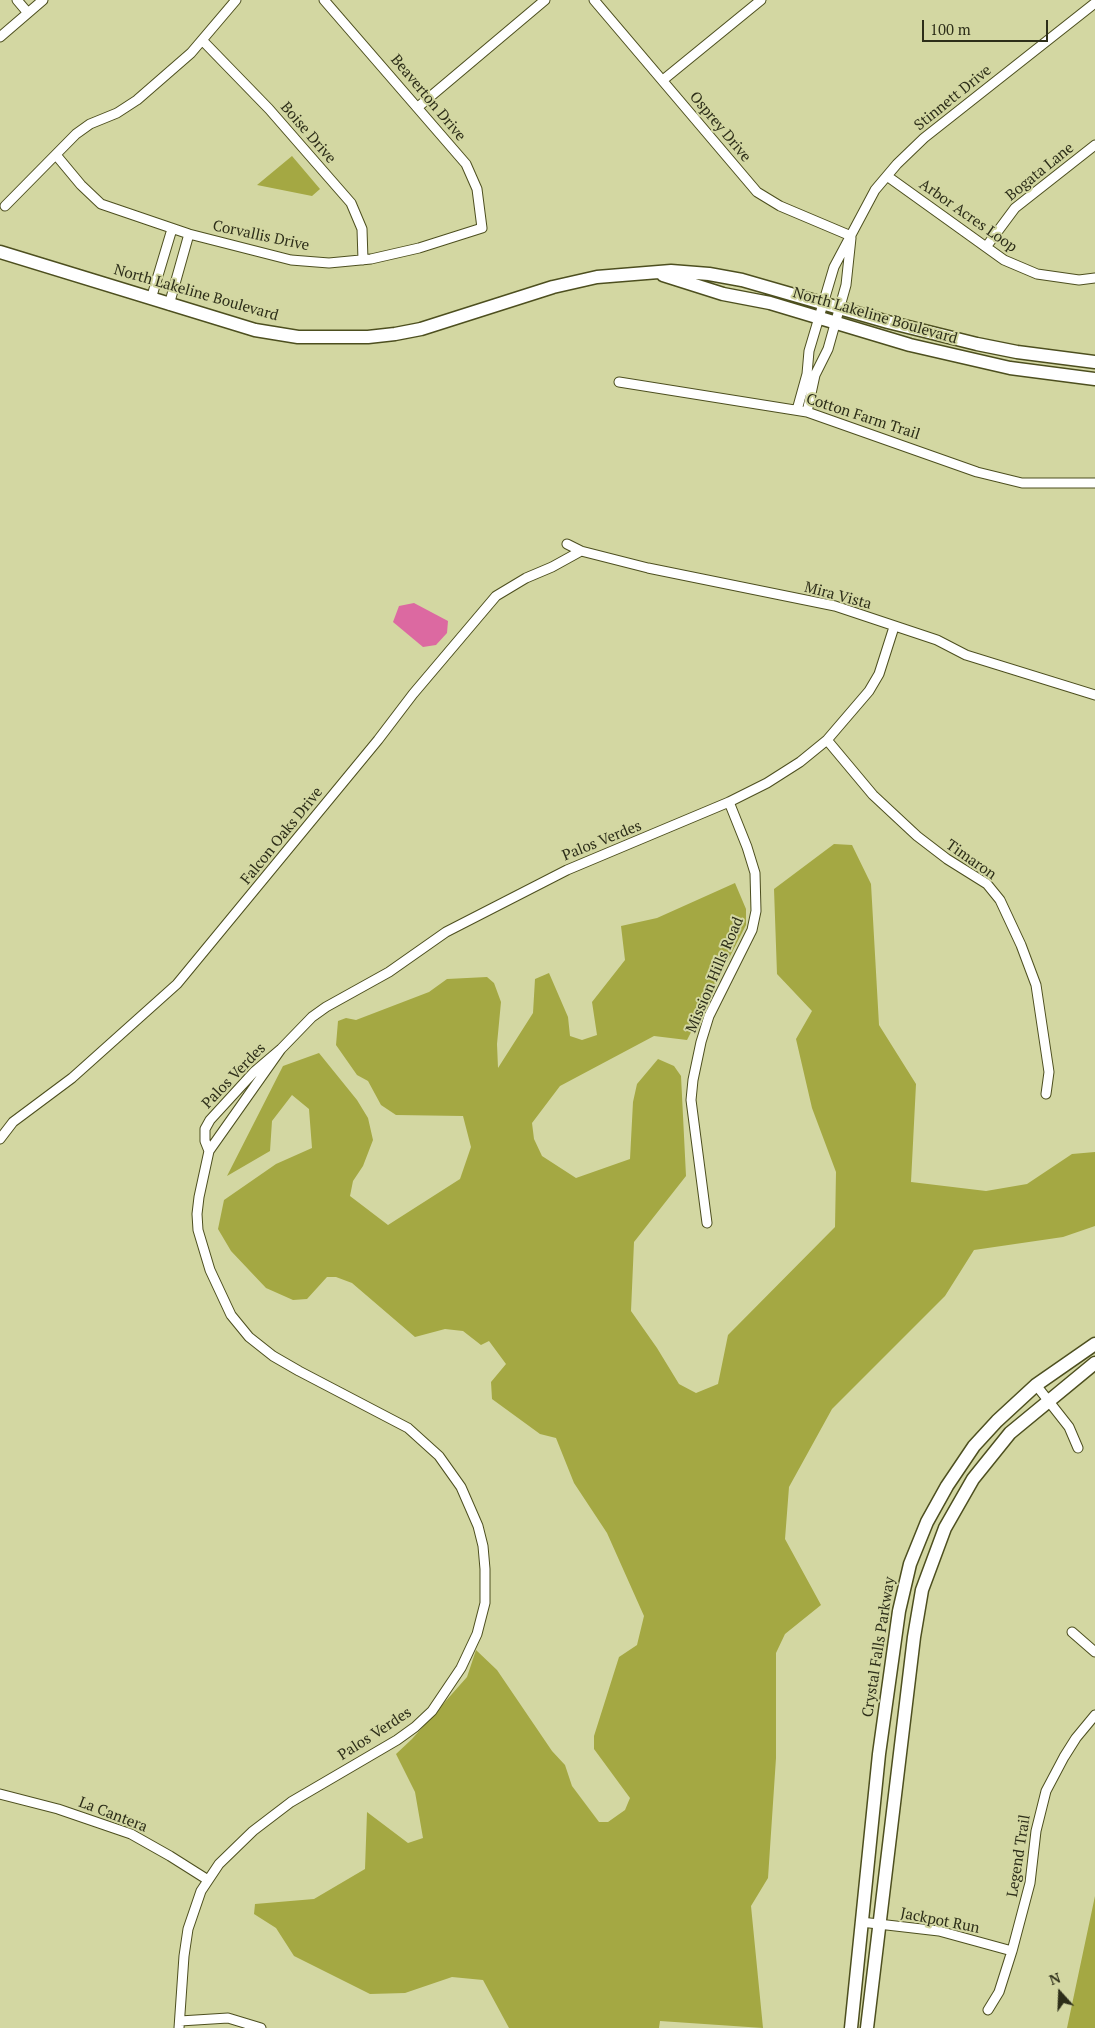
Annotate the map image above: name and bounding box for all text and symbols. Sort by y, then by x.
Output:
scale bar [925,10,1051,42]
text: 100 m [930,19,971,39]
street label: Beaverton Drive [387,51,469,145]
street label: Stinnett Drive [911,61,995,135]
street label: Osprey Drive [685,88,755,166]
street label: Boise Drive [276,99,340,167]
street label: Bogata Lane [1002,139,1078,205]
street label: Arbor Acres Loop [916,176,1020,256]
street label: Corvallis Drive [211,217,311,255]
street label: North Lakeline Boulevard [112,261,280,325]
street label: North Lakeline Boulevard [791,284,959,348]
street label: Cotton Farm Trail [804,390,922,444]
street label: Mira Vista [802,578,874,614]
street label: Falcon Oaks Drive [237,784,327,888]
street label: Palos Verdes [560,817,644,865]
street label: Timaron [942,836,1000,884]
street label: Mission Hills Road [683,914,747,1036]
street label: Palos Verdes [198,1040,270,1112]
street label: Crystal Falls Parkway [859,1575,899,1719]
street label: Palos Verdes [335,1704,415,1764]
street label: La Cantera [76,1794,150,1836]
street label: Legend Trail [1004,1813,1034,1899]
street label: Jackpot Run [899,1905,981,1937]
north arrow [1035,1968,1085,2018]
text: N [1046,1968,1063,1989]

